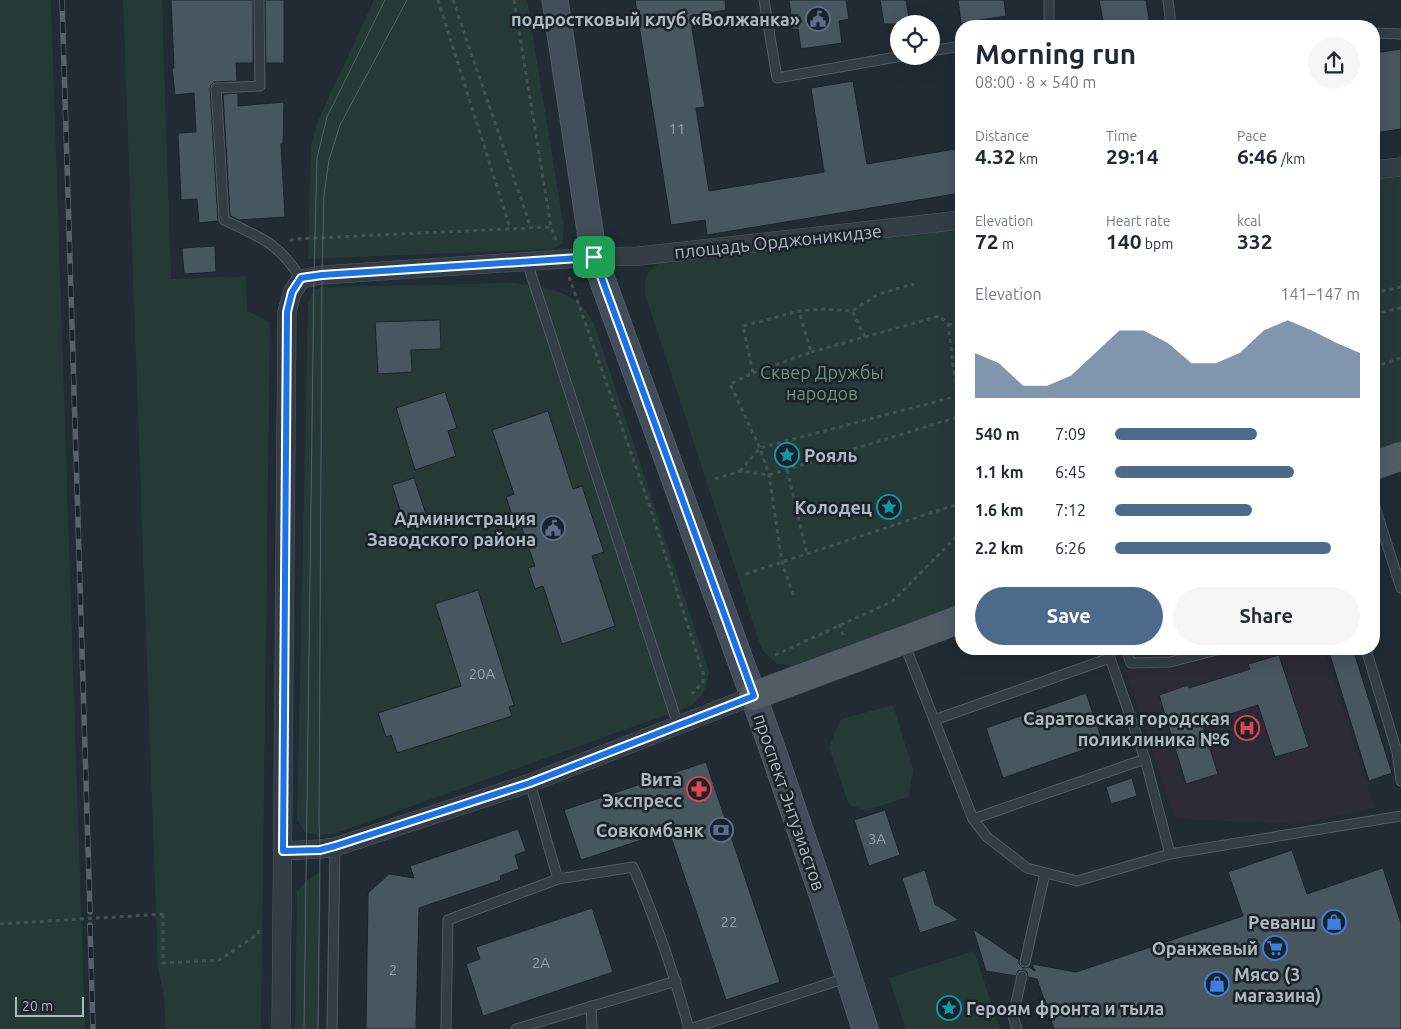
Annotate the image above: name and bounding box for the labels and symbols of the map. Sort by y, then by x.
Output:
public building icon: подростковый клуб «Волжанка» [805,6,831,32]
place label: подростковый клуб «Волжанка» [511,9,800,29]
house number: 11 [669,120,685,137]
street label: площадь Орджоникидзе [673,220,883,262]
pin [573,236,615,278]
park label: Сквер Дружбы народов [760,362,884,403]
place icon: Рояль [774,442,800,468]
place label: Рояль [804,445,857,465]
place icon: Колодец [876,494,902,520]
place label: Колодец [795,497,872,517]
place label: Администрация Заводского района [367,508,536,549]
public building icon: Администрация Заводского района [540,515,566,541]
house number: 20А [469,665,496,682]
place label: Саратовская городская поликлиника №6 [1023,708,1230,749]
street label: проспект Энтузиастов [750,711,830,893]
hospital icon: Саратовская городская поликлиника №6 [1234,715,1260,741]
place label: Вита Экспресс [602,769,682,810]
pharmacy icon: Вита Экспресс [686,776,712,802]
bank icon: Совкомбанк [708,817,734,843]
place label: Совкомбанк [596,820,705,840]
house number: 3А [868,830,886,847]
shop icon: Реванш [1321,909,1347,935]
place label: Реванш [1248,912,1316,932]
house number: 22 [721,913,737,930]
supermarket icon: Оранжевый [1262,935,1288,961]
place label: Оранжевый [1152,938,1258,958]
house number: 2А [532,954,550,971]
house number: 2 [389,961,397,978]
place label: Мясо (3 магазина) [1234,964,1321,1006]
shop icon: Мясо (3 магазина) [1204,971,1230,997]
scale bar [15,994,84,1017]
place icon: Героям фронта и тыла [936,995,962,1021]
place label: Героям фронта и тыла [966,998,1164,1018]

